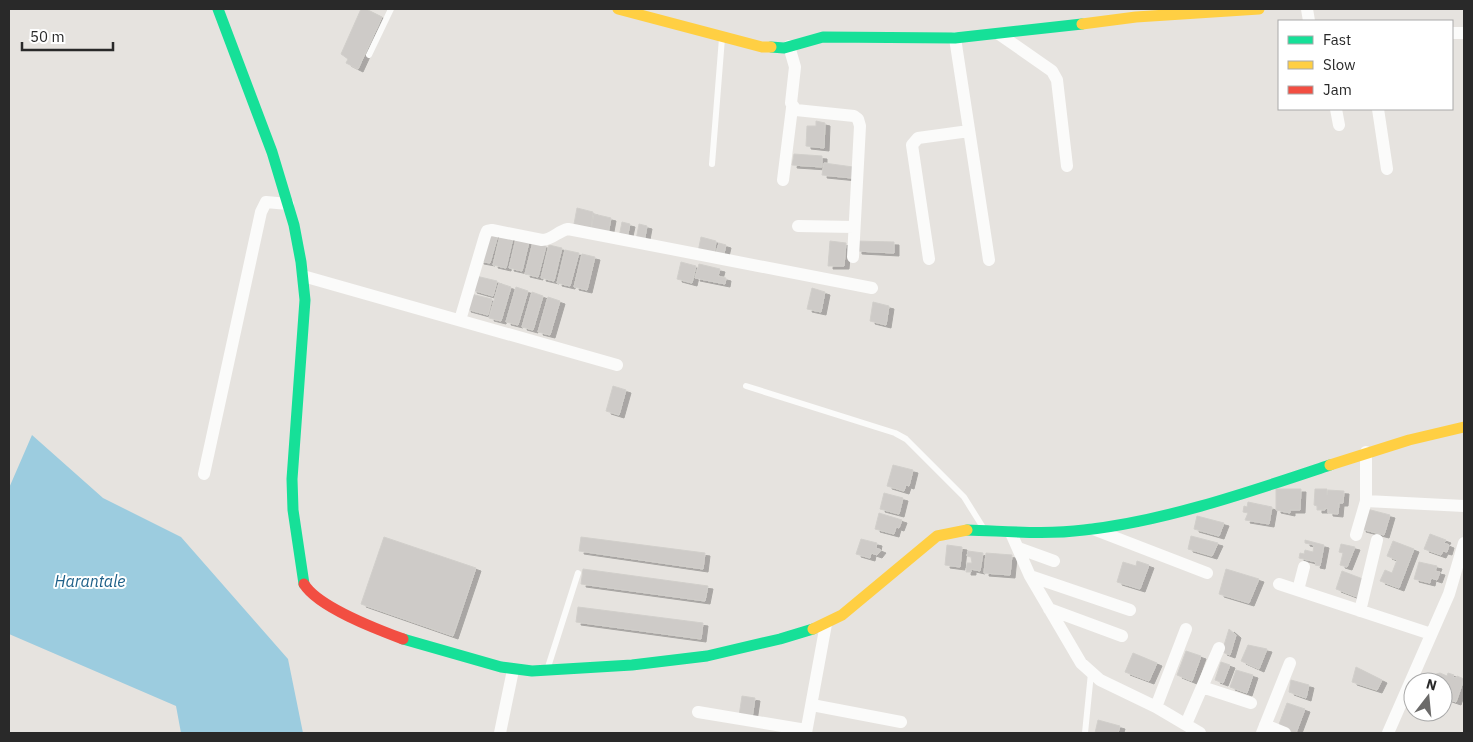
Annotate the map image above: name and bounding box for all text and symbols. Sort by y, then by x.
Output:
scale bar [22,20,114,52]
legend [1278,20,1453,110]
text: 50 m [30,27,65,46]
text: Fast [1323,30,1351,49]
text: Slow [1323,55,1356,74]
text: Jam [1323,80,1352,99]
water label: Harantale [54,571,126,591]
north arrow [1403,672,1453,722]
text: N [1424,674,1439,695]

